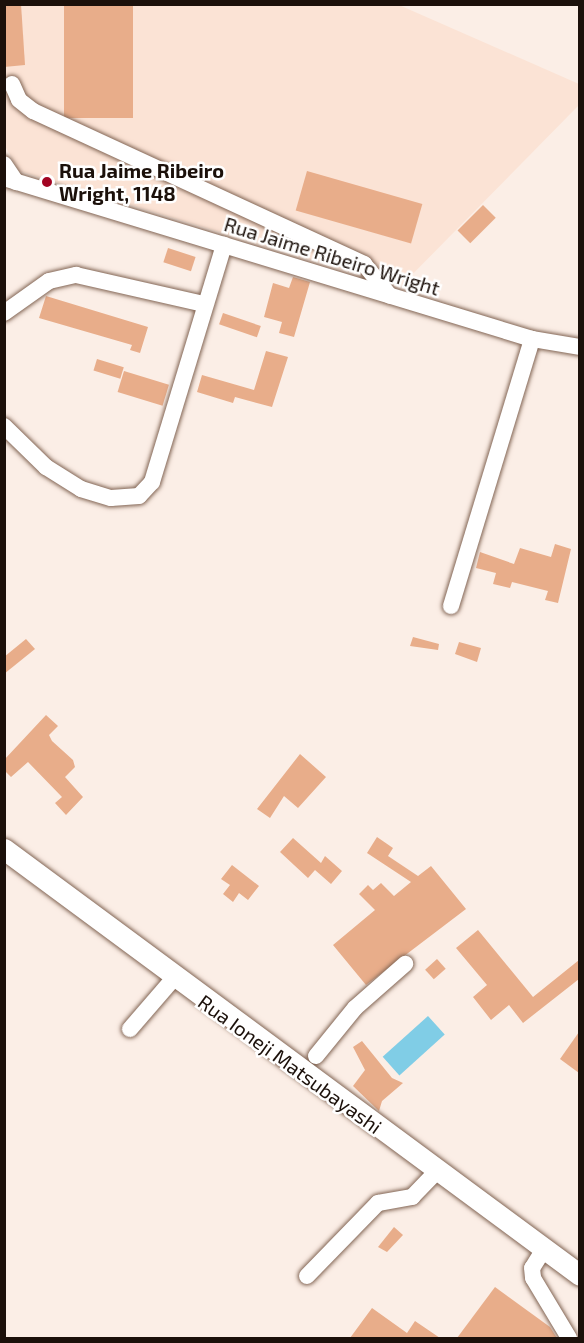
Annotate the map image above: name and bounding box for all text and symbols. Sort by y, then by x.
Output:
place label: Rua Jaime Ribeiro Wright, 1148 [59,158,224,205]
marker: Rua Jaime Ribeiro Wright, 1148 [40,175,54,189]
street label: Rua Jaime Ribeiro Wright [221,212,443,300]
street label: Rua Ioneji Matsubayashi [194,989,386,1139]

